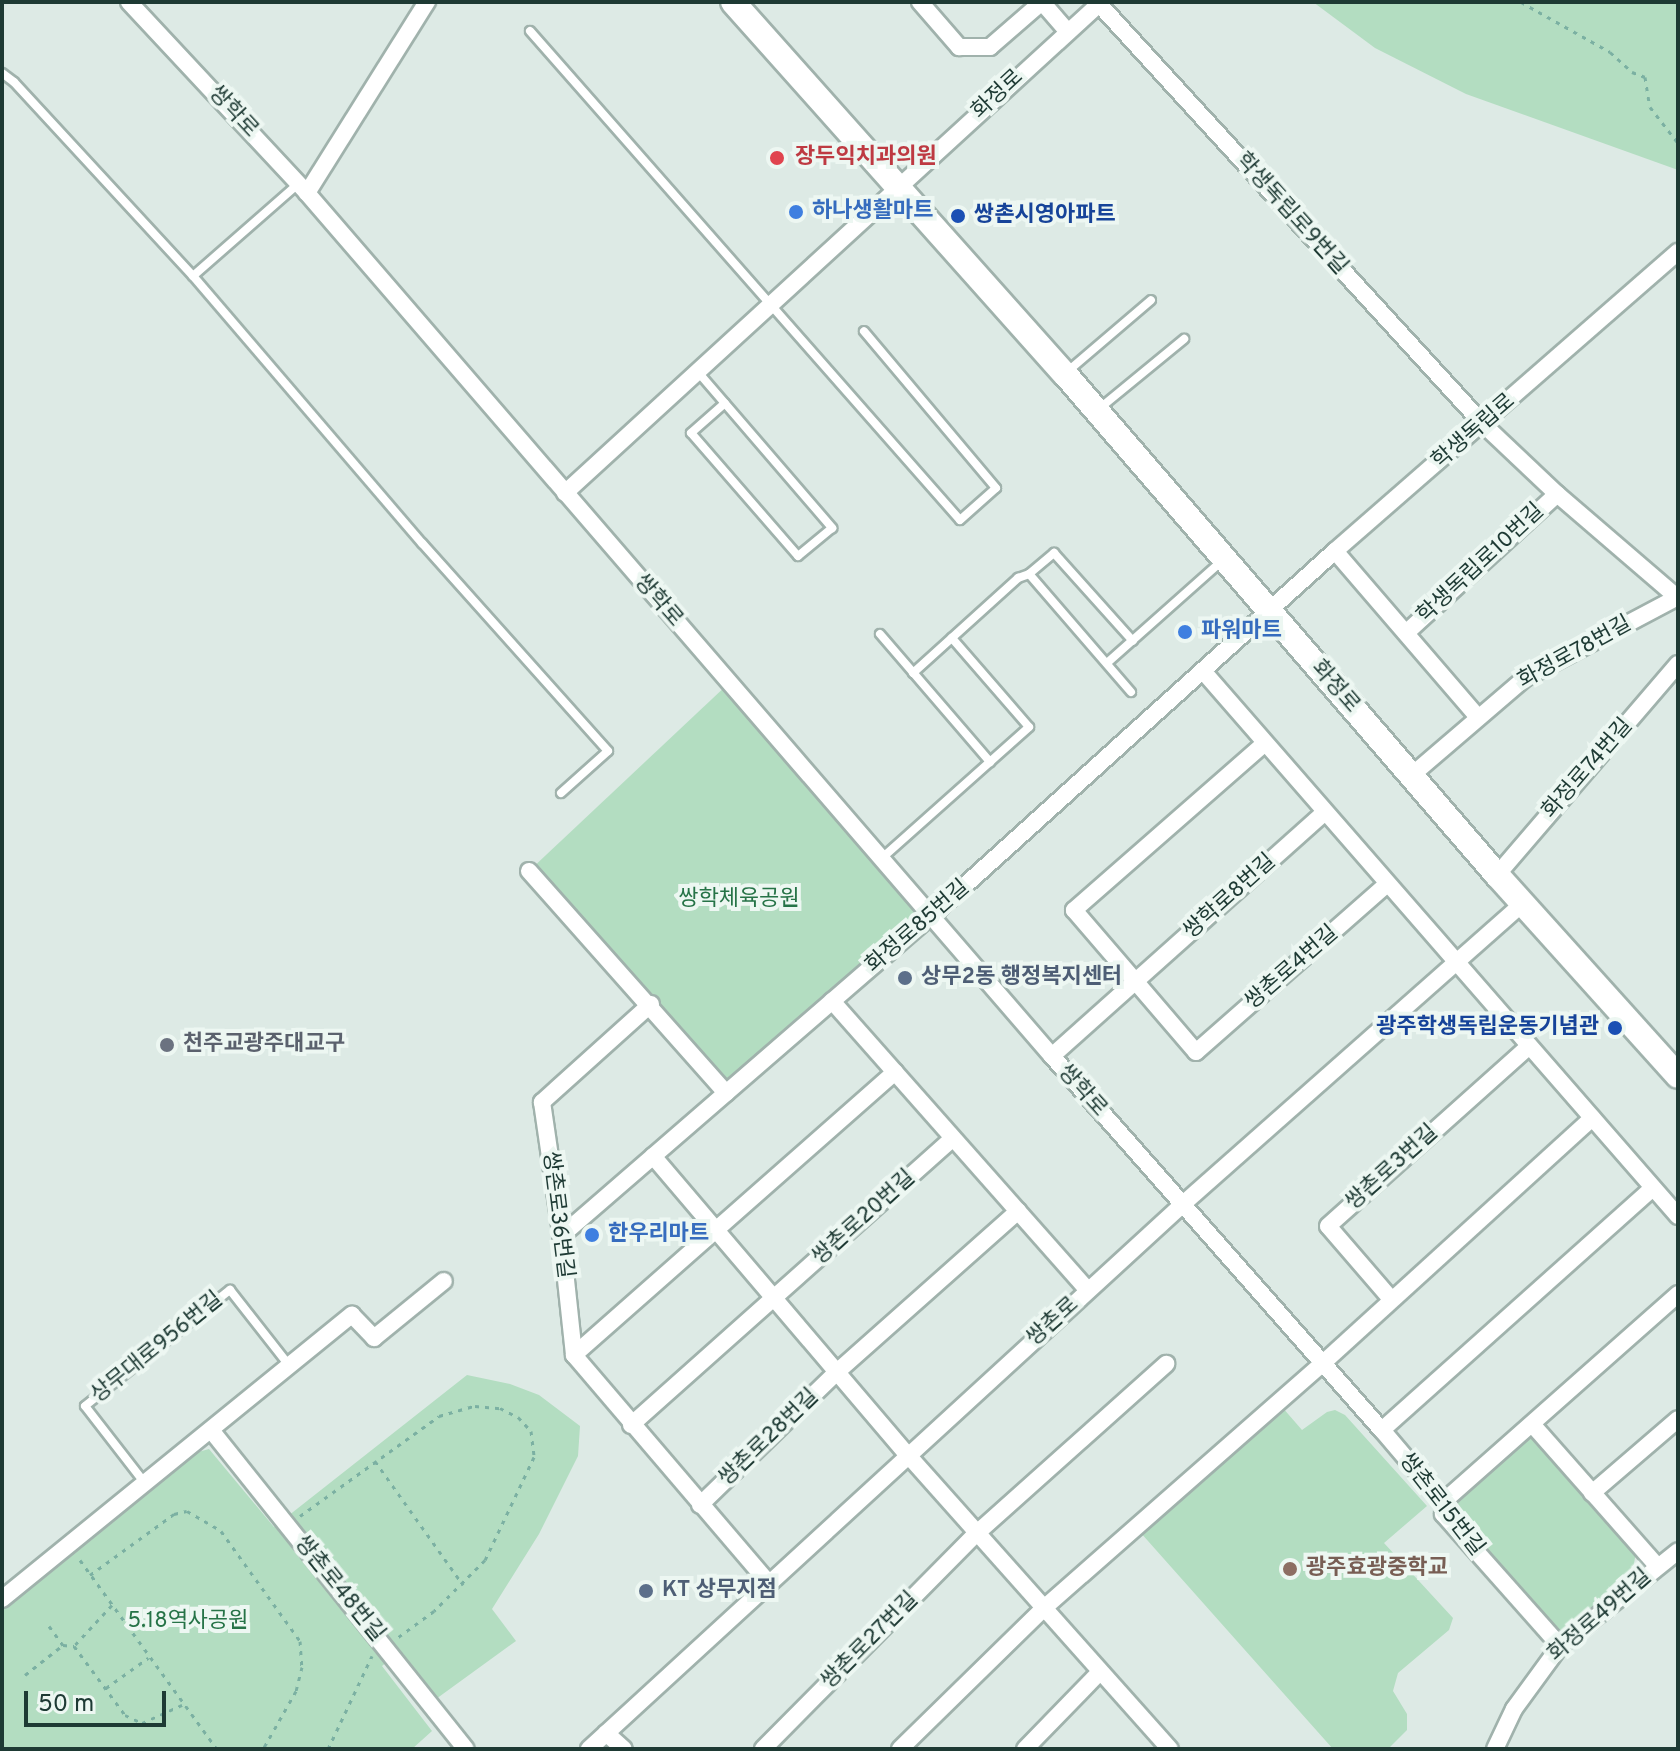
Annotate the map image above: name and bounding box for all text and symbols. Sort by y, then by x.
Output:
street label: 화정로 [967,65,1029,125]
street label: 쌍학로 [203,81,263,143]
place label: 장두익치과의원 [795,145,937,171]
marker: 장두익치과의원 [766,147,788,169]
street label: 학생독립로9번길 [1229,148,1353,280]
place label: 하나생활마트 [812,199,933,225]
marker: 하나생활마트 [787,203,805,221]
place label: 쌍촌시영아파트 [974,203,1116,229]
marker: 쌍촌시영아파트 [949,207,967,225]
street label: 학생독립로 [1427,389,1521,475]
street label: 학생독립로10번길 [1412,498,1550,630]
street label: 쌍학로 [628,569,688,633]
street label: 화정로78번길 [1514,611,1636,695]
place label: 파워마트 [1201,619,1282,645]
marker: 파워마트 [1176,623,1194,641]
street label: 화정로 [1305,655,1365,719]
street label: 화정로74번길 [1537,713,1639,825]
street label: 쌍학로8번길 [1179,849,1281,945]
street label: 화정로85번길 [861,875,975,979]
park label: 쌍학체육공원 [678,887,800,913]
street label: 쌍촌로4번길 [1240,920,1344,1016]
place label: 상무2동 행정복지센터 [921,965,1122,991]
marker: 상무2동 행정복지센터 [896,969,914,987]
place label: 광주학생독립운동기념관 [1376,1015,1599,1041]
marker: 광주학생독립운동기념관 [1606,1019,1624,1037]
place label: 천주교광주대교구 [183,1032,345,1058]
marker: 천주교광주대교구 [158,1036,176,1054]
street label: 쌍학로 [1052,1060,1112,1122]
street label: 쌍촌로3번길 [1341,1120,1443,1216]
street label: 쌍촌로36번길 [536,1150,578,1280]
street label: 쌍촌로20번길 [807,1165,921,1271]
place label: 한우리마트 [608,1222,709,1248]
marker: 한우리마트 [583,1226,601,1244]
street label: 상무대로956번길 [86,1287,228,1409]
street label: 쌍촌로 [1022,1292,1084,1352]
street label: 쌍촌로28번길 [714,1384,824,1492]
street label: 쌍촌로15번길 [1393,1448,1489,1562]
street label: 쌍촌로48번길 [288,1531,390,1647]
place label: 광주효광중학교 [1306,1556,1448,1582]
marker: 광주효광중학교 [1281,1560,1299,1578]
street label: 화정로49번길 [1543,1564,1657,1668]
place label: KT 상무지점 [662,1578,777,1604]
marker: KT 상무지점 [637,1582,655,1600]
street label: 쌍촌로27번길 [816,1587,924,1695]
park label: 5.18역사공원 [127,1609,249,1635]
scale bar [28,1675,170,1725]
text: 50 m [38,1690,94,1720]

